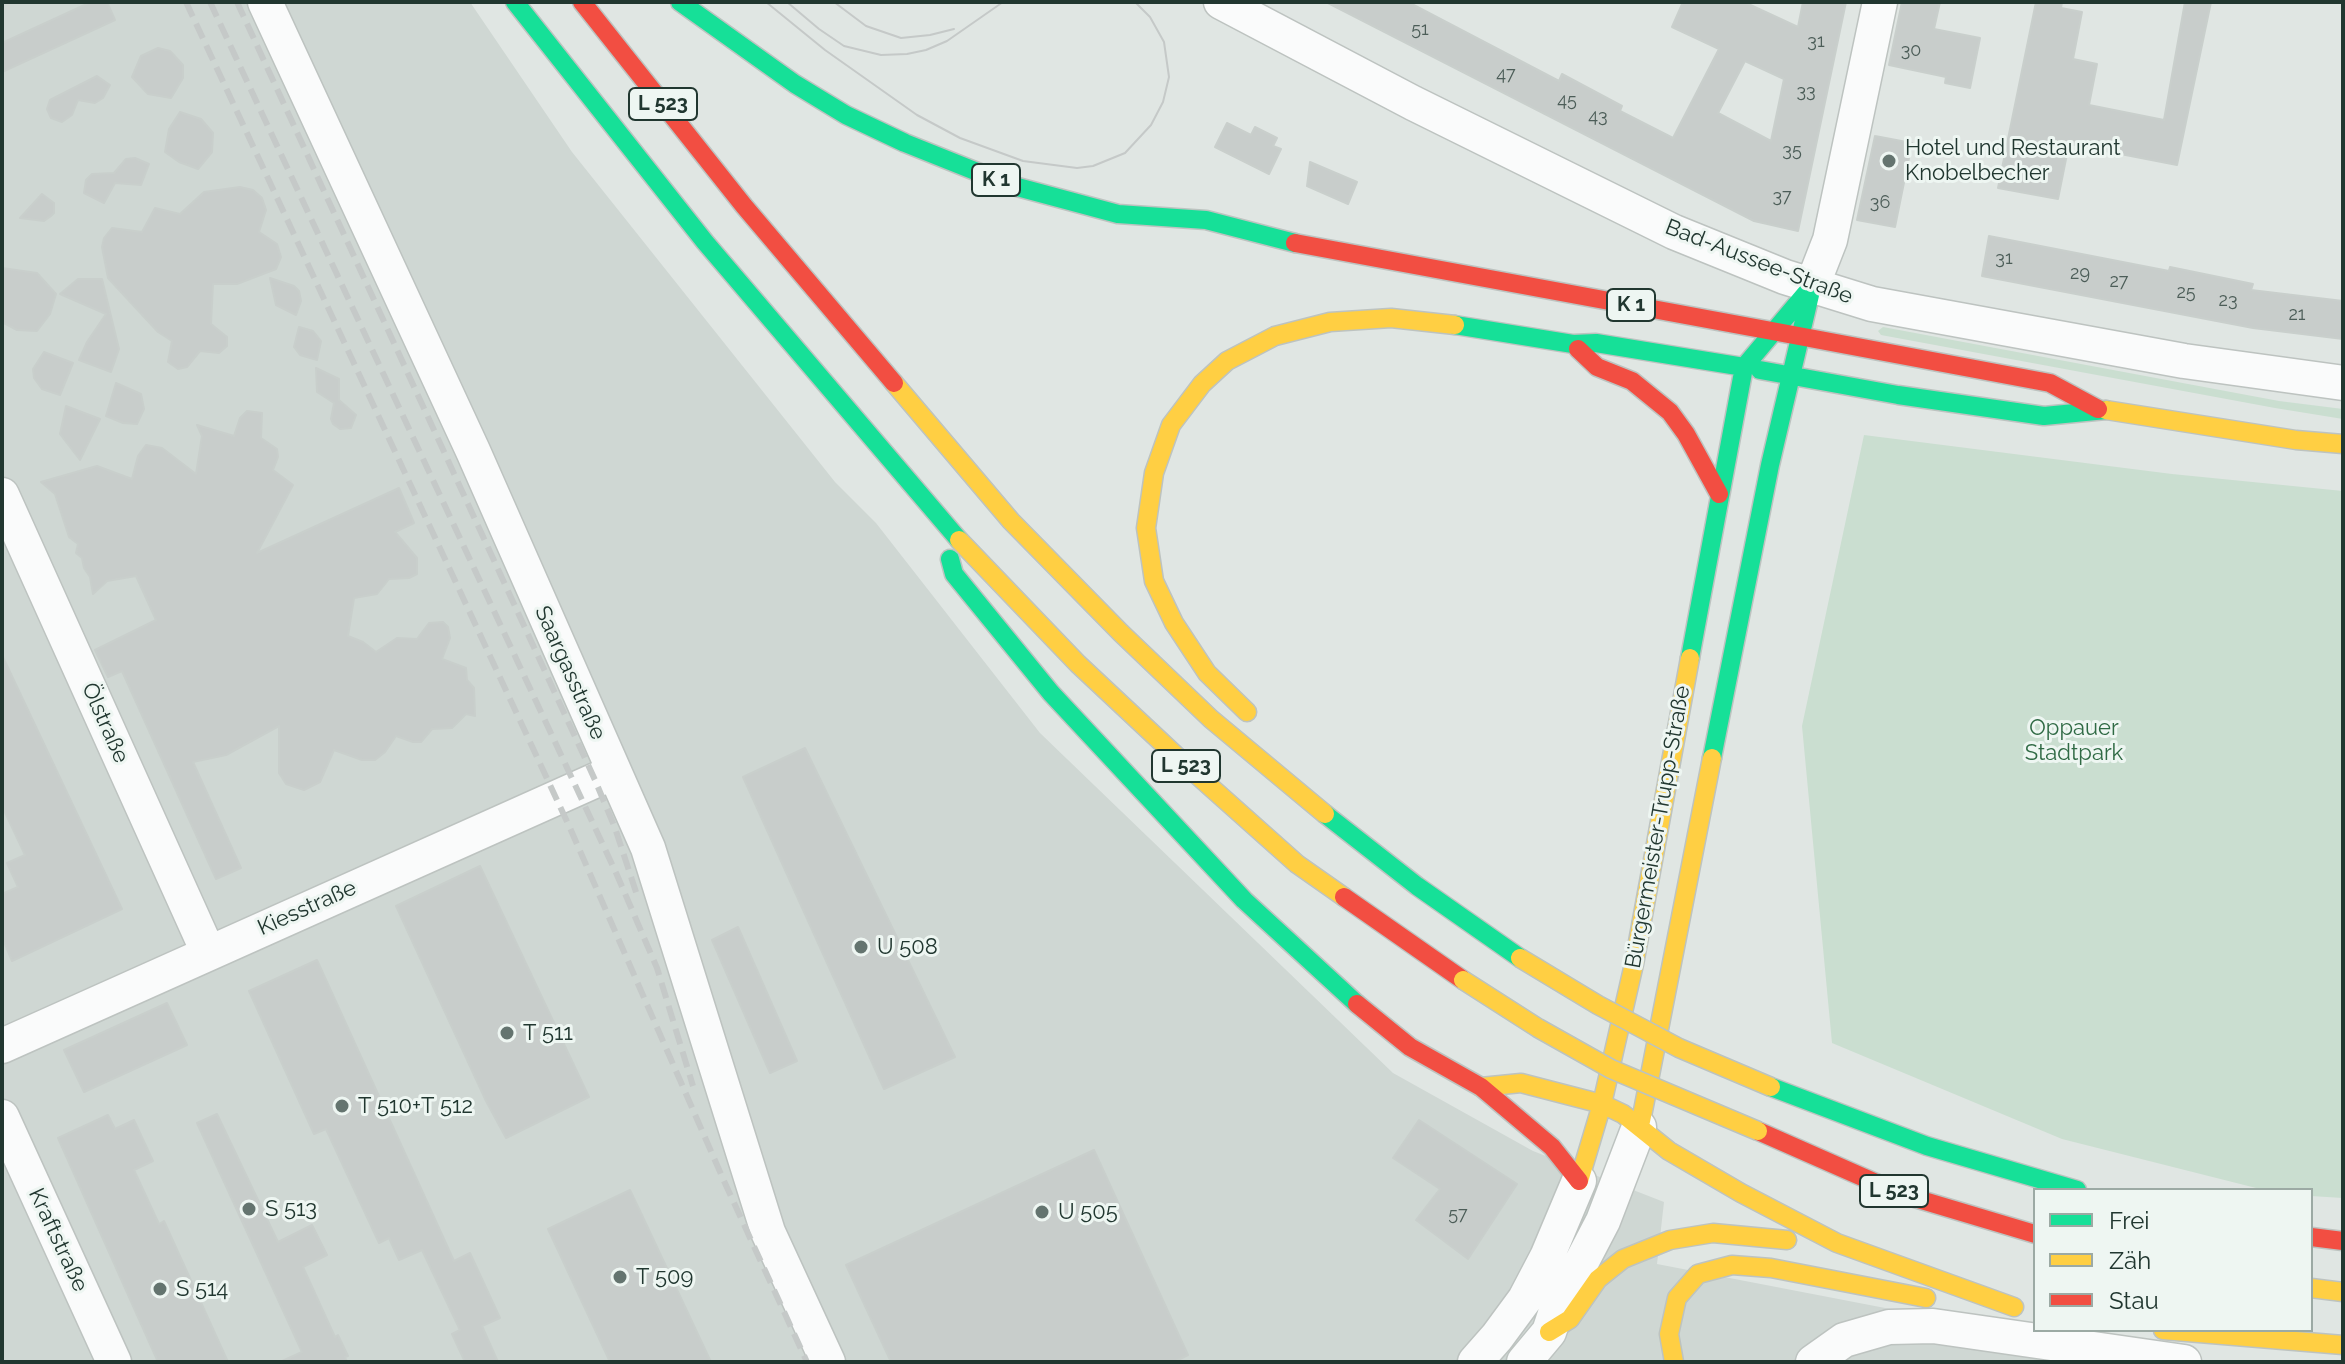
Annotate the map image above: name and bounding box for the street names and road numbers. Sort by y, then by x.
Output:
road number: L 523 [629,88,697,120]
road number: K 1 [972,164,1020,196]
street label: Bad-Aussee-Straße [1661,214,1857,310]
road number: K 1 [1607,289,1655,321]
street label: Saargasstraße [529,602,611,744]
street label: Ölstraße [76,679,134,767]
street label: Bürgermeister-Trupp-Straße [1620,684,1696,970]
road number: L 523 [1152,750,1220,782]
street label: Kiesstraße [254,875,360,941]
road number: L 523 [1860,1175,1928,1207]
street label: Kraftstraße [23,1184,93,1296]

